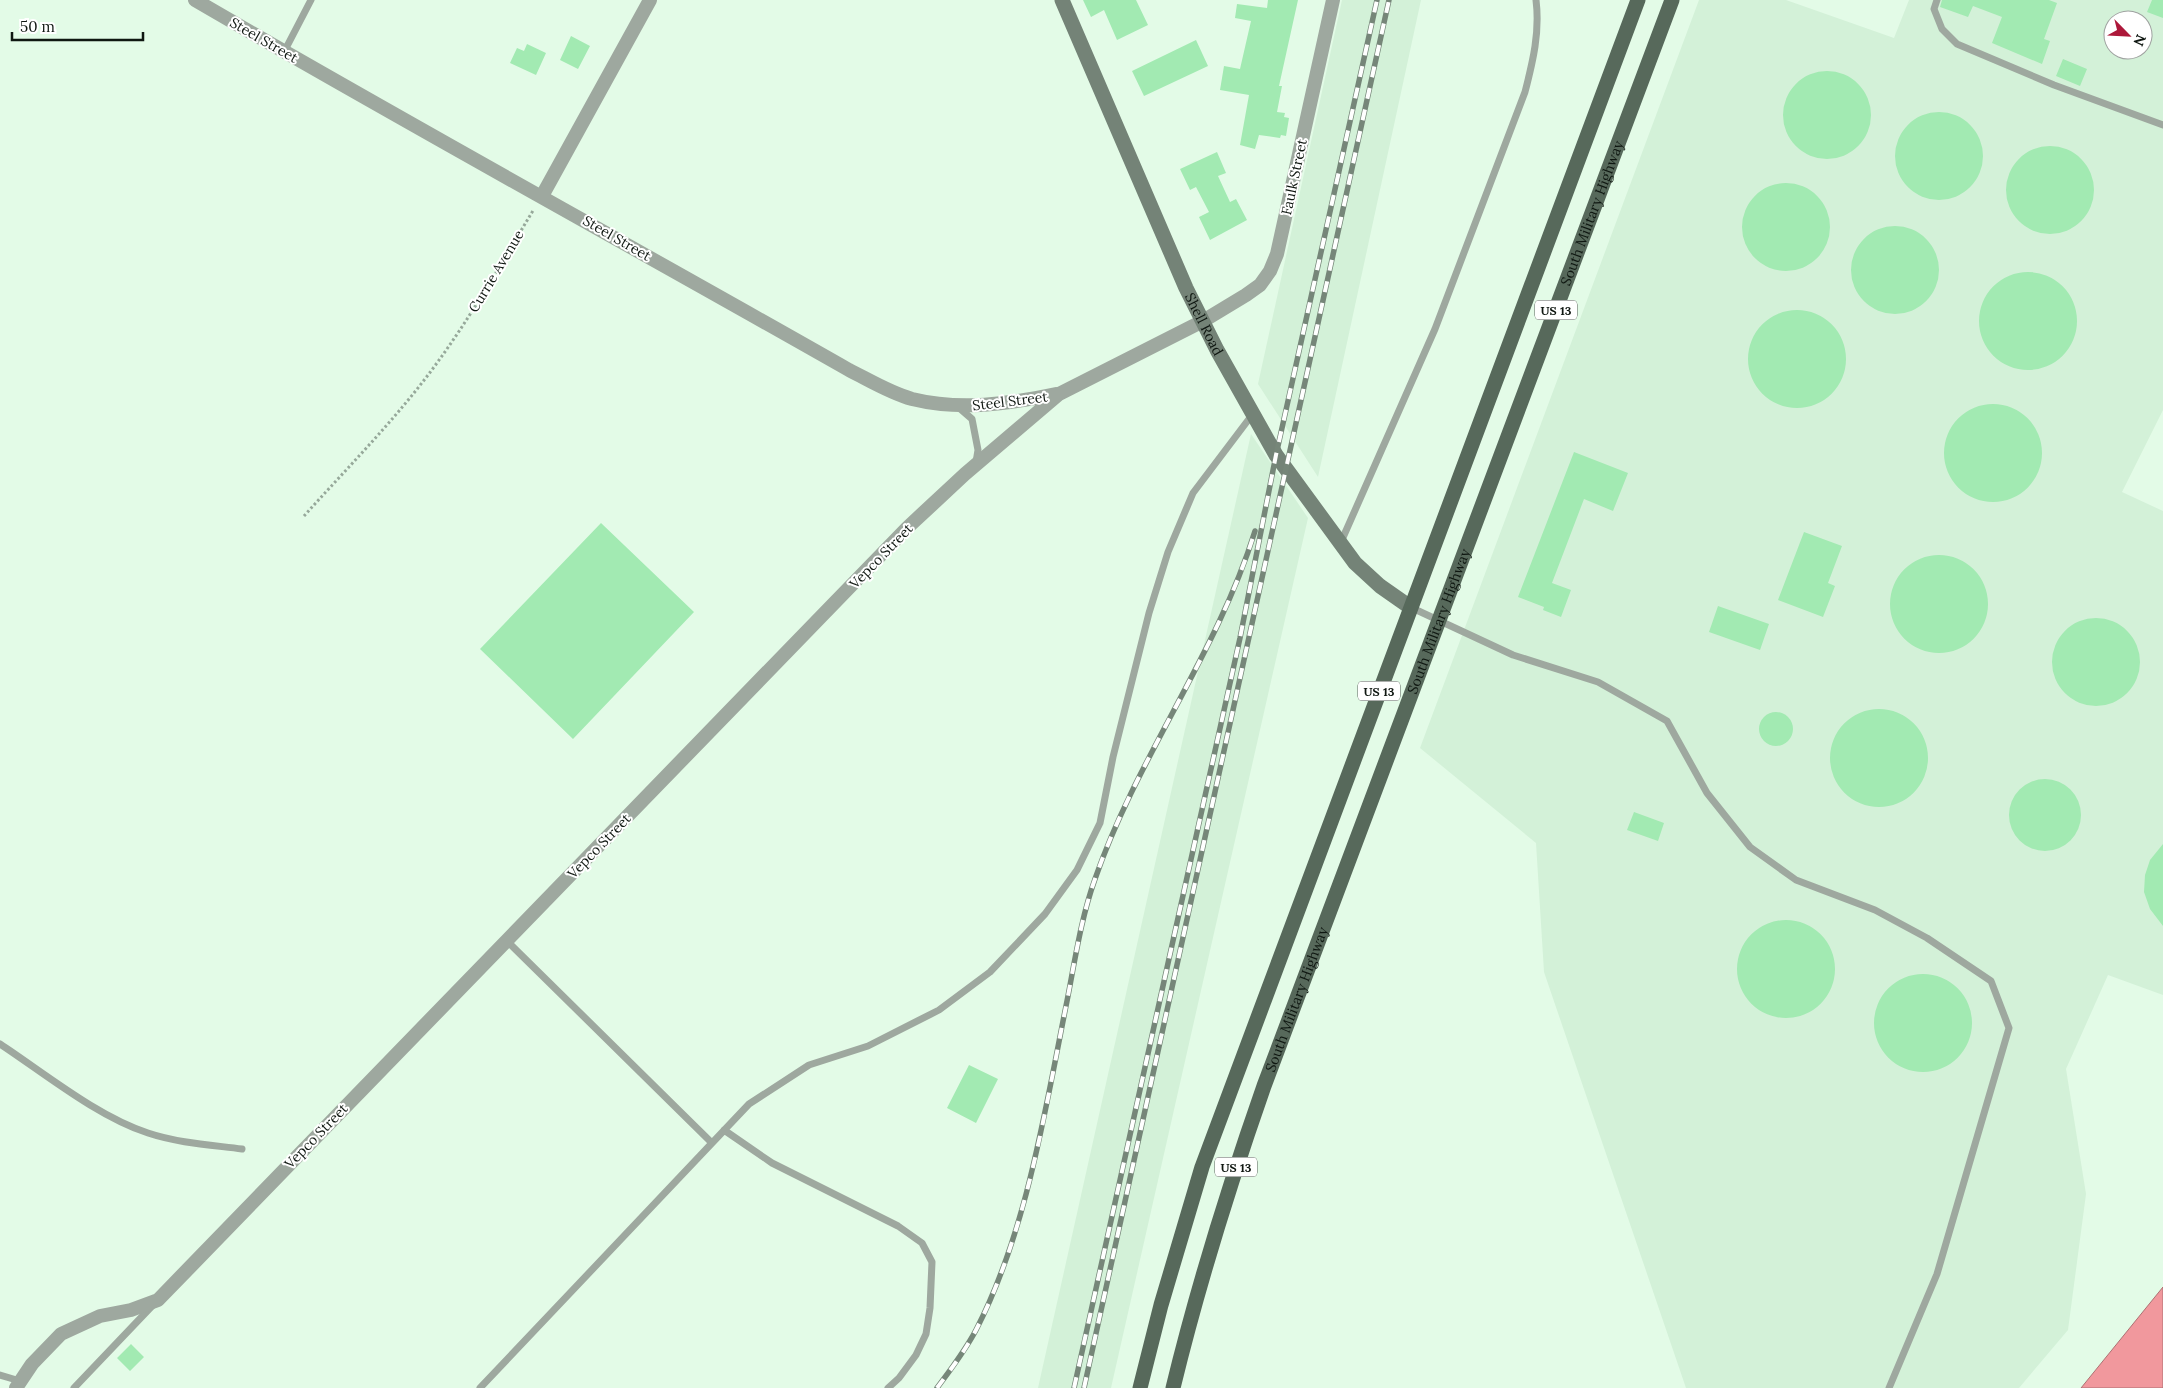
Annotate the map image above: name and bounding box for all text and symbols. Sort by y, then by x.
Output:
scale bar [12,10,144,42]
north arrow [2103,10,2153,60]
street label: Steel Street [227,13,302,67]
text: 50 m [20,17,55,36]
text: N [2129,32,2150,49]
street label: Faulk Street [1277,137,1311,217]
street label: South Military Highway [1557,137,1628,288]
street label: Steel Street [580,211,655,265]
street label: Currie Avenue [464,226,528,315]
street label: Shell Road [1181,290,1227,359]
road number: US 13 [1535,300,1577,320]
street label: Steel Street [971,387,1049,415]
street label: Vepco Street [845,519,917,593]
street label: South Military Highway [1403,546,1474,696]
road number: US 13 [1358,681,1400,700]
street label: Vepco Street [563,809,635,883]
street label: South Military Highway [1261,924,1332,1075]
street label: Vepco Street [280,1099,352,1173]
road number: US 13 [1215,1158,1257,1176]

